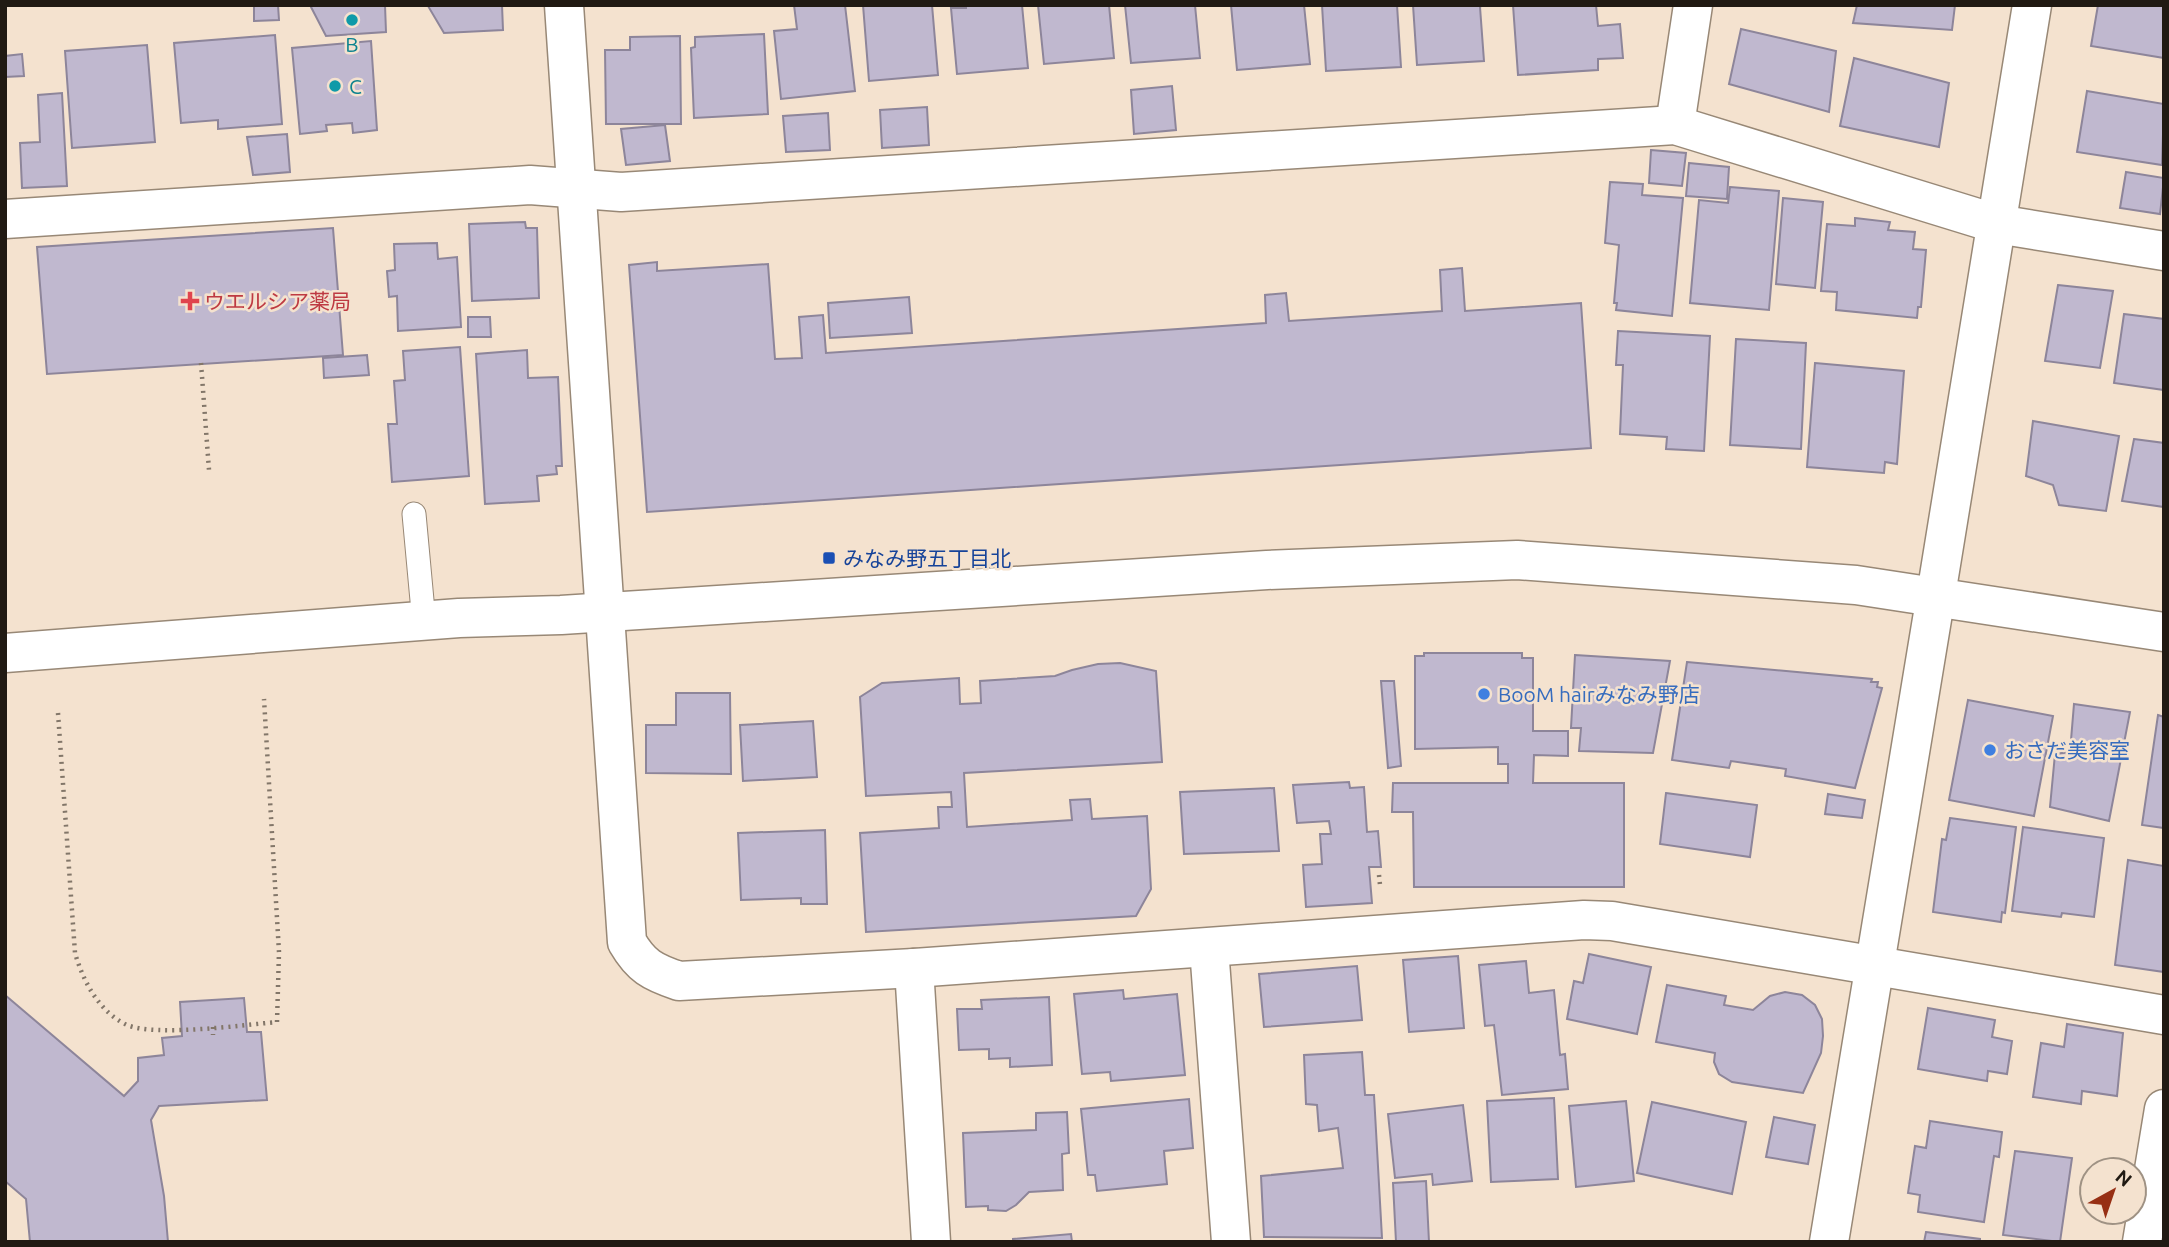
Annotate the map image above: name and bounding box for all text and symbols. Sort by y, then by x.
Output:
marker: B [344,12,360,28]
place label: B [345,32,359,56]
place label: C [349,74,362,98]
marker: C [327,78,343,94]
place label: ウエルシア薬局 [204,289,351,313]
marker: ウエルシア薬局 [182,293,198,309]
place label: みなみ野五丁目北 [843,546,1011,570]
marker: みなみ野五丁目北 [821,550,837,566]
place label: BooM hairみなみ野店 [1498,682,1700,706]
marker: BooM hairみなみ野店 [1476,686,1492,702]
place label: おさだ美容室 [2004,738,2130,762]
marker: おさだ美容室 [1982,742,1998,758]
north arrow [2078,1156,2148,1226]
text: N [2111,1165,2136,1191]

